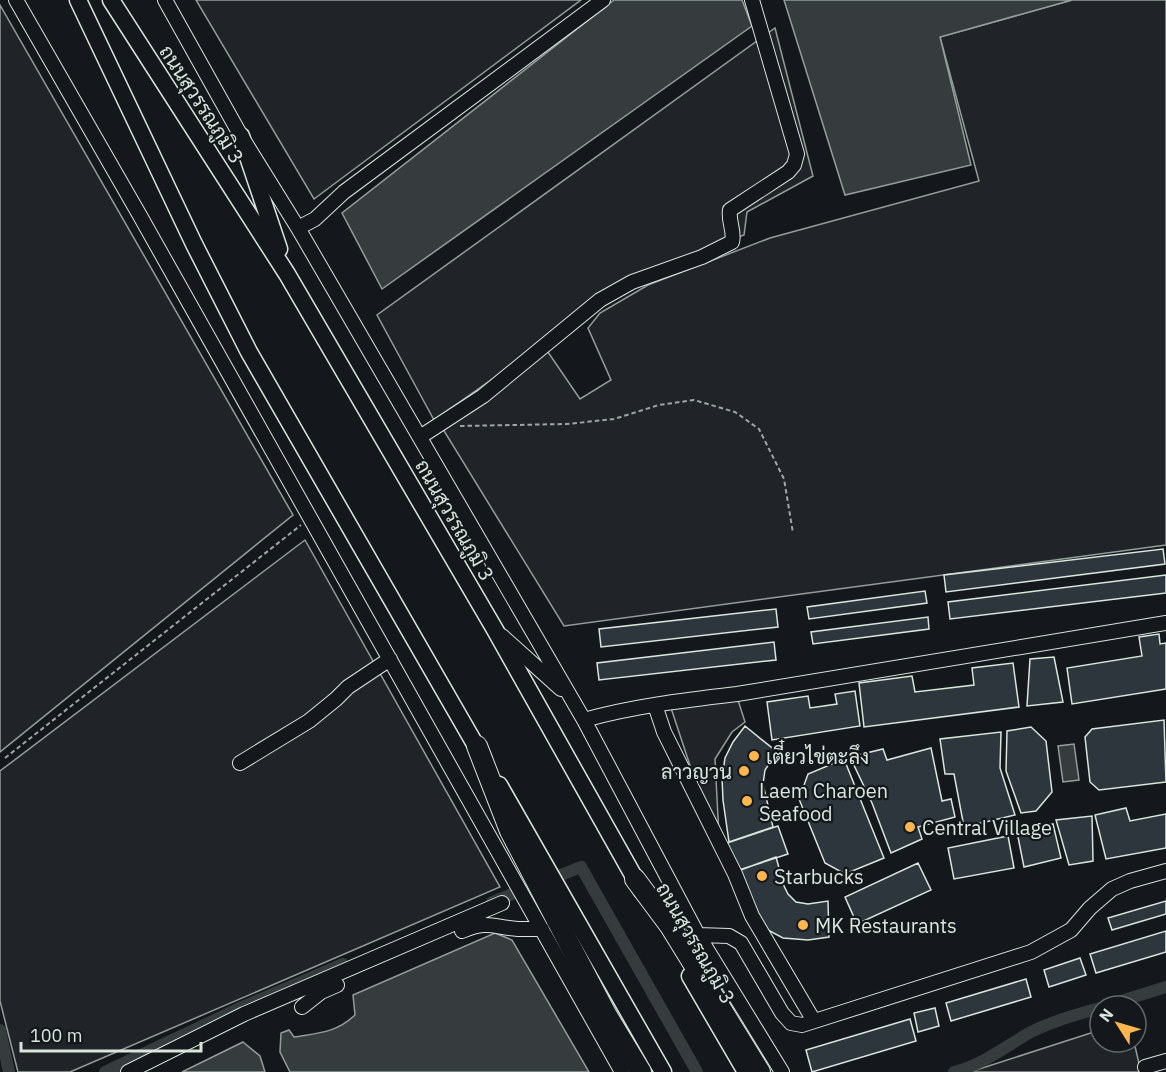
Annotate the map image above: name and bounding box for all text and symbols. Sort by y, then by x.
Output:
street label: ถนนสุวรรณภูมิ 3 [152,40,250,170]
street label: ถนนสุวรรณภูมิ 3 [408,454,501,587]
place label: เตี๋ยวไข่ตะลึง [766,739,869,770]
marker: เตี๋ยวไข่ตะลึง [747,749,761,763]
place label: ลาวญวน [661,758,732,785]
marker: ลาวญวน [737,764,751,778]
place label: Laem Charoen Seafood [759,777,888,827]
marker: Laem Charoen Seafood [740,794,754,808]
place label: Central Village [922,814,1052,841]
marker: Central Village [903,820,917,834]
place label: Starbucks [774,863,864,890]
marker: Starbucks [755,869,769,883]
street label: ถนนสุวรรณภูมิ 3 [649,877,742,1010]
place label: MK Restaurants [815,912,957,939]
marker: MK Restaurants [796,918,810,932]
north arrow [1088,994,1148,1054]
text: N [1095,1004,1117,1026]
scale bar [21,1015,201,1053]
text: 100 m [30,1024,82,1047]

